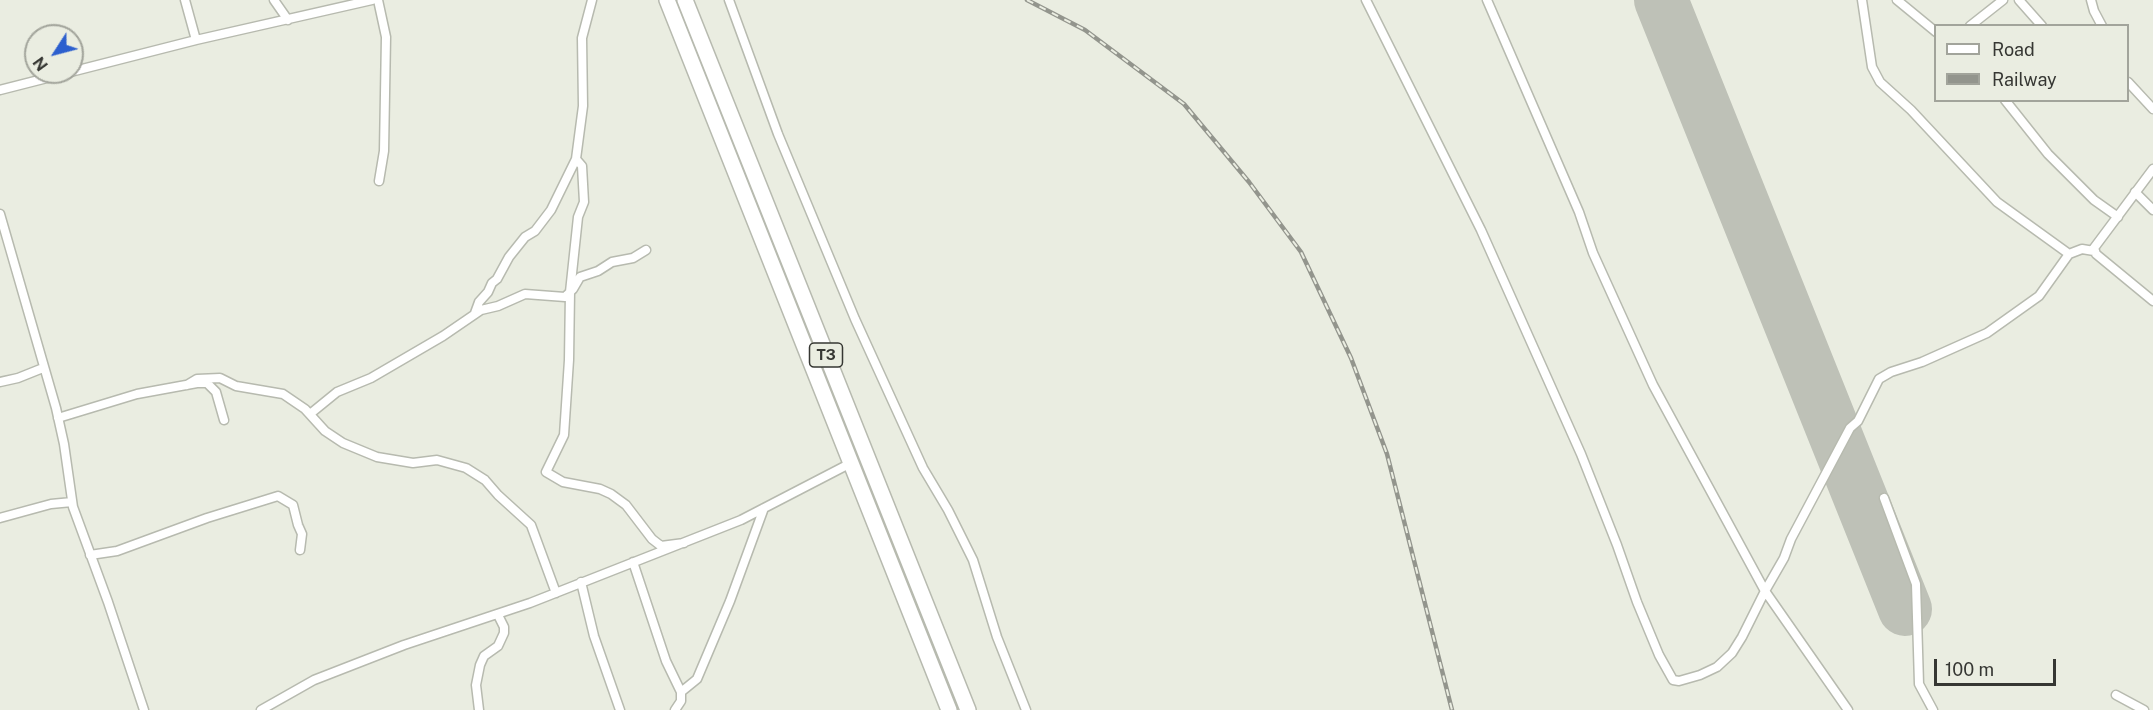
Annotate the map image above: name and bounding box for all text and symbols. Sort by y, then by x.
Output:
north arrow [24,24,84,84]
legend [1934,24,2129,102]
text: Road [1992,39,2035,60]
text: N [29,53,52,74]
text: Railway [1992,69,2057,90]
road number: T3 [810,343,842,367]
scale bar [1937,647,2058,685]
text: 100 m [1945,659,1994,680]

